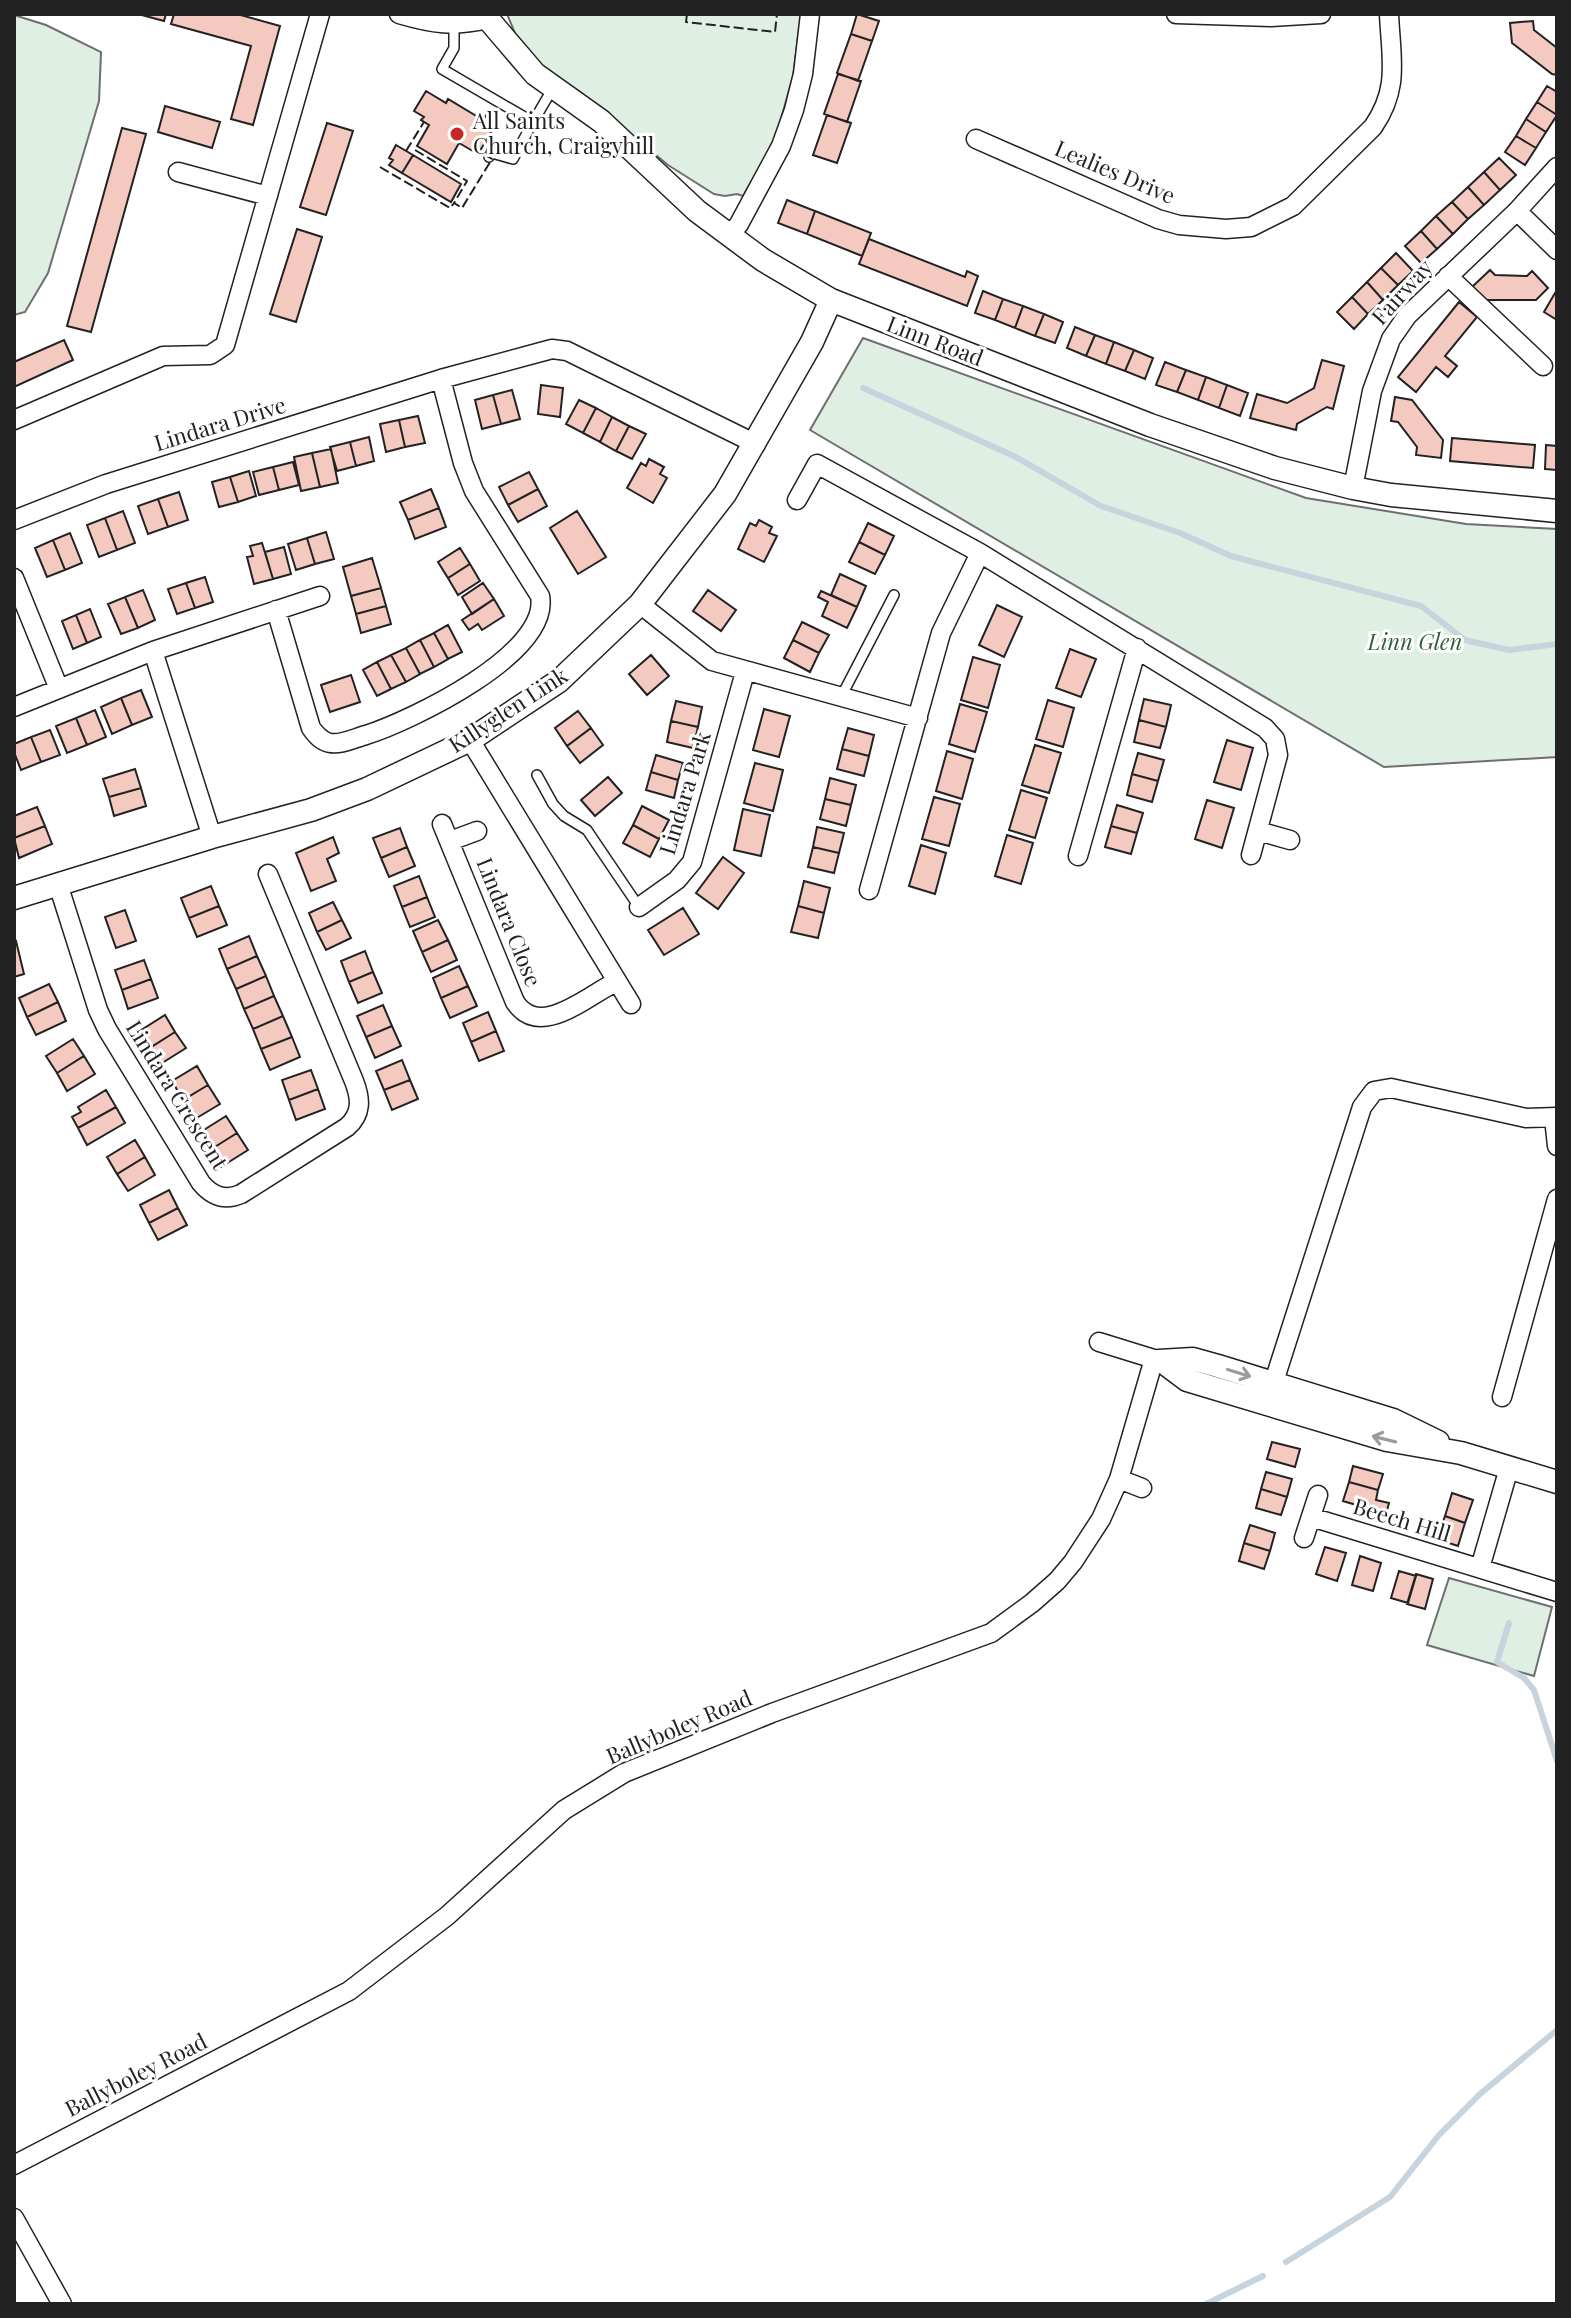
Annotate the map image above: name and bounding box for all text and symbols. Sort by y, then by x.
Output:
place label: All Saints Church, Craigyhill [472,105,654,160]
marker: All Saints Church, Craigyhill [448,125,466,143]
street label: Lealies Drive [1051,132,1180,210]
street label: Fairway [1364,252,1439,330]
street label: Linn Road [883,308,988,372]
street label: Lindara Drive [150,389,289,457]
park label: Linn Glen [1367,626,1462,656]
street label: Killyglen Link [442,659,573,759]
street label: Lindara Park [651,727,717,858]
street label: Lindara Close [470,853,549,991]
street label: Lindara Crescent [120,1014,236,1176]
one-way arrow [1226,1366,1252,1381]
one-way arrow [1372,1430,1397,1445]
street label: Beech Hill [1350,1490,1455,1548]
street label: Ballyboley Road [601,1682,756,1770]
street label: Ballyboley Road [59,2025,212,2123]

